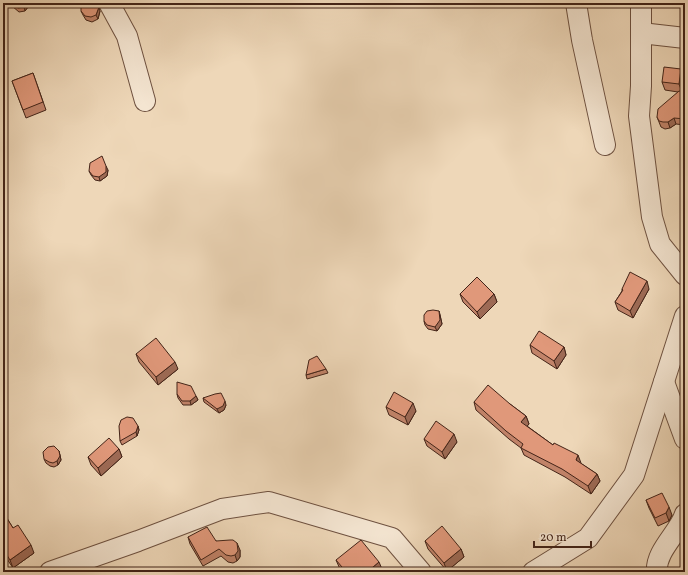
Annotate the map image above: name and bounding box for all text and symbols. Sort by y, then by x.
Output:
scale bar [534,523,591,549]
text: 20 m [540,530,567,546]

